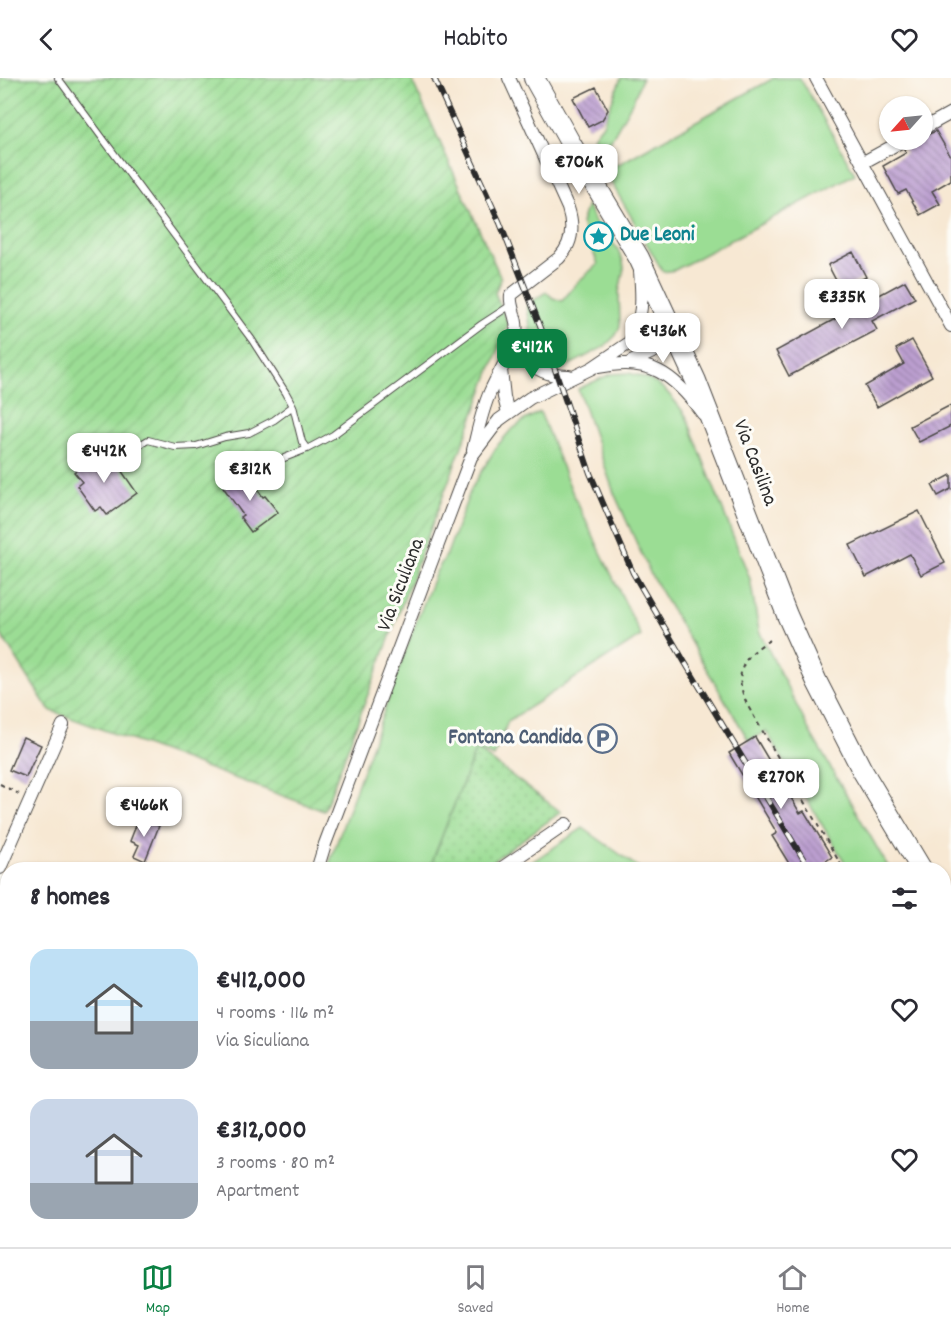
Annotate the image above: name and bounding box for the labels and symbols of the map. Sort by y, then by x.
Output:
north arrow [879,96,933,150]
pin: €706K [537,144,621,195]
place icon: Due Leoni [583,220,615,252]
place label: Due Leoni [620,221,695,251]
pin: €335K [800,279,884,330]
pin: €436K [621,313,705,364]
pin: €412K [490,329,574,380]
street label: Via Casilina [724,416,785,511]
pin: €442K [62,433,146,484]
pin: €312K [208,451,292,502]
street label: Via Siculiana [371,533,434,636]
parking icon: Fontana Candida [587,723,619,755]
place label: Fontana Candida [448,724,583,754]
pin: €270K [739,759,823,810]
pin: €466K [102,787,186,838]

